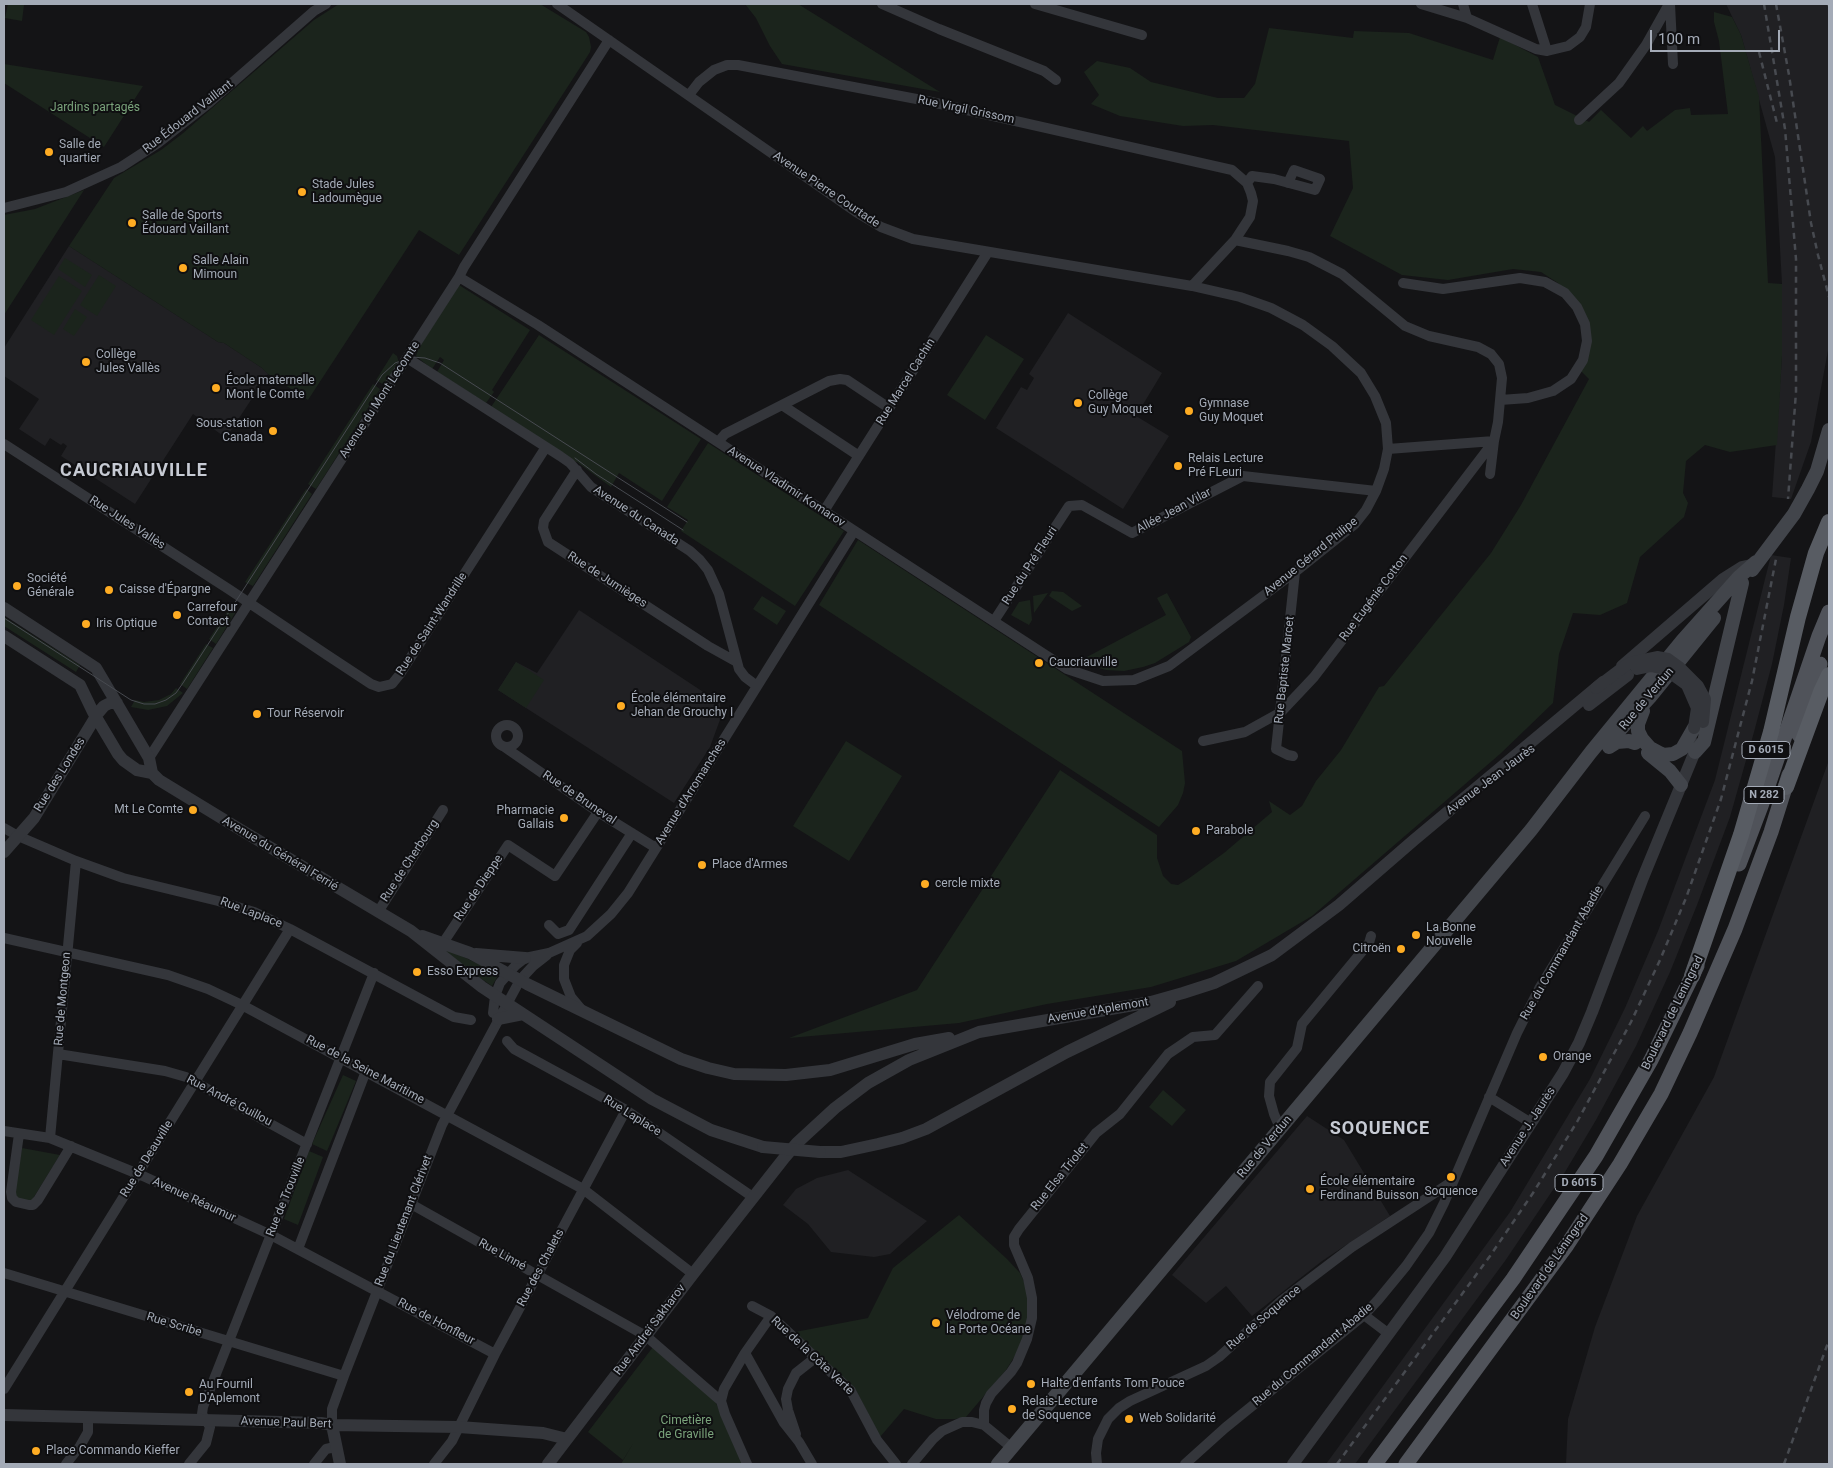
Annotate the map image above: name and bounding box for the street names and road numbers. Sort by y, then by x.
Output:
street label: Rue Édouard Vaillant [140,77,236,157]
street label: Rue Virgil Grissom [916,93,1016,127]
street label: Avenue Pierre Courtade [770,149,882,231]
street label: Rue Marcel Cachin [873,336,939,428]
street label: Avenue du Mont Lecomte [337,339,423,461]
street label: Avenue Vladimir Komarov [725,444,847,530]
street label: Avenue du Canada [590,483,682,549]
street label: Allée Jean Vilar [1134,485,1214,537]
street label: Rue Jules Vallès [86,493,168,553]
street label: Avenue Gérard Philipe [1261,515,1361,599]
street label: Rue du Pré Fleuri [999,524,1061,608]
street label: Rue de Jumièges [565,549,649,611]
street label: Rue Eugénie Cotton [1337,552,1411,644]
street label: Rue de Saint-Wandrille [393,570,471,678]
street label: Rue Baptiste Marcet [1272,616,1298,724]
street label: Rue de Verdun [1617,665,1677,733]
street label: Rue des Londes [31,735,89,815]
street label: Avenue d'Arromanches [653,736,729,848]
street label: Avenue Jean Jaurès [1444,742,1538,818]
road number: D 6015 [1742,742,1790,758]
street label: Rue de Bruneval [539,768,619,828]
road number: N 282 [1744,786,1784,804]
street label: Avenue du Général Ferrié [219,814,341,894]
street label: Rue de Cherbourg [378,817,442,905]
street label: Rue de Dieppe [452,852,506,924]
street label: Rue du Commandant Abadie [1518,883,1606,1023]
street label: Rue Laplace [218,895,284,931]
street label: Rue de Montgeon [52,952,74,1046]
street label: Boulevard de Leningrad [1639,954,1707,1072]
street label: Avenue d'Aplemont [1046,995,1150,1027]
street label: Rue de la Seine Maritime [303,1033,427,1107]
street label: Rue André Guillou [184,1072,274,1130]
street label: Avenue J. Jaurès [1497,1085,1559,1169]
street label: Rue Laplace [601,1093,663,1139]
street label: Rue de Verdun [1235,1113,1295,1181]
street label: Rue de Deauville [118,1118,176,1200]
street label: Rue Elsa Triolet [1028,1140,1092,1214]
street label: Rue du Lieutenant Clérivet [372,1153,436,1289]
street label: Rue de Trouville [263,1155,309,1239]
street label: Avenue Réaumur [150,1174,238,1226]
road number: D 6015 [1555,1174,1603,1192]
street label: Boulevard de Léningrad [1508,1212,1592,1322]
street label: Rue des Chalets [514,1227,568,1309]
street label: Rue Linné [476,1236,528,1274]
street label: Rue Andreï Sakharov [611,1282,689,1378]
street label: Rue de Soquence [1224,1283,1304,1353]
street label: Rue de Honfleur [395,1296,477,1348]
street label: Rue du Commandant Abadie [1250,1300,1376,1410]
street label: Rue Scribe [145,1310,203,1340]
street label: Rue de la Côte Verte [768,1314,856,1398]
street label: Avenue Paul Bert [240,1414,332,1432]

